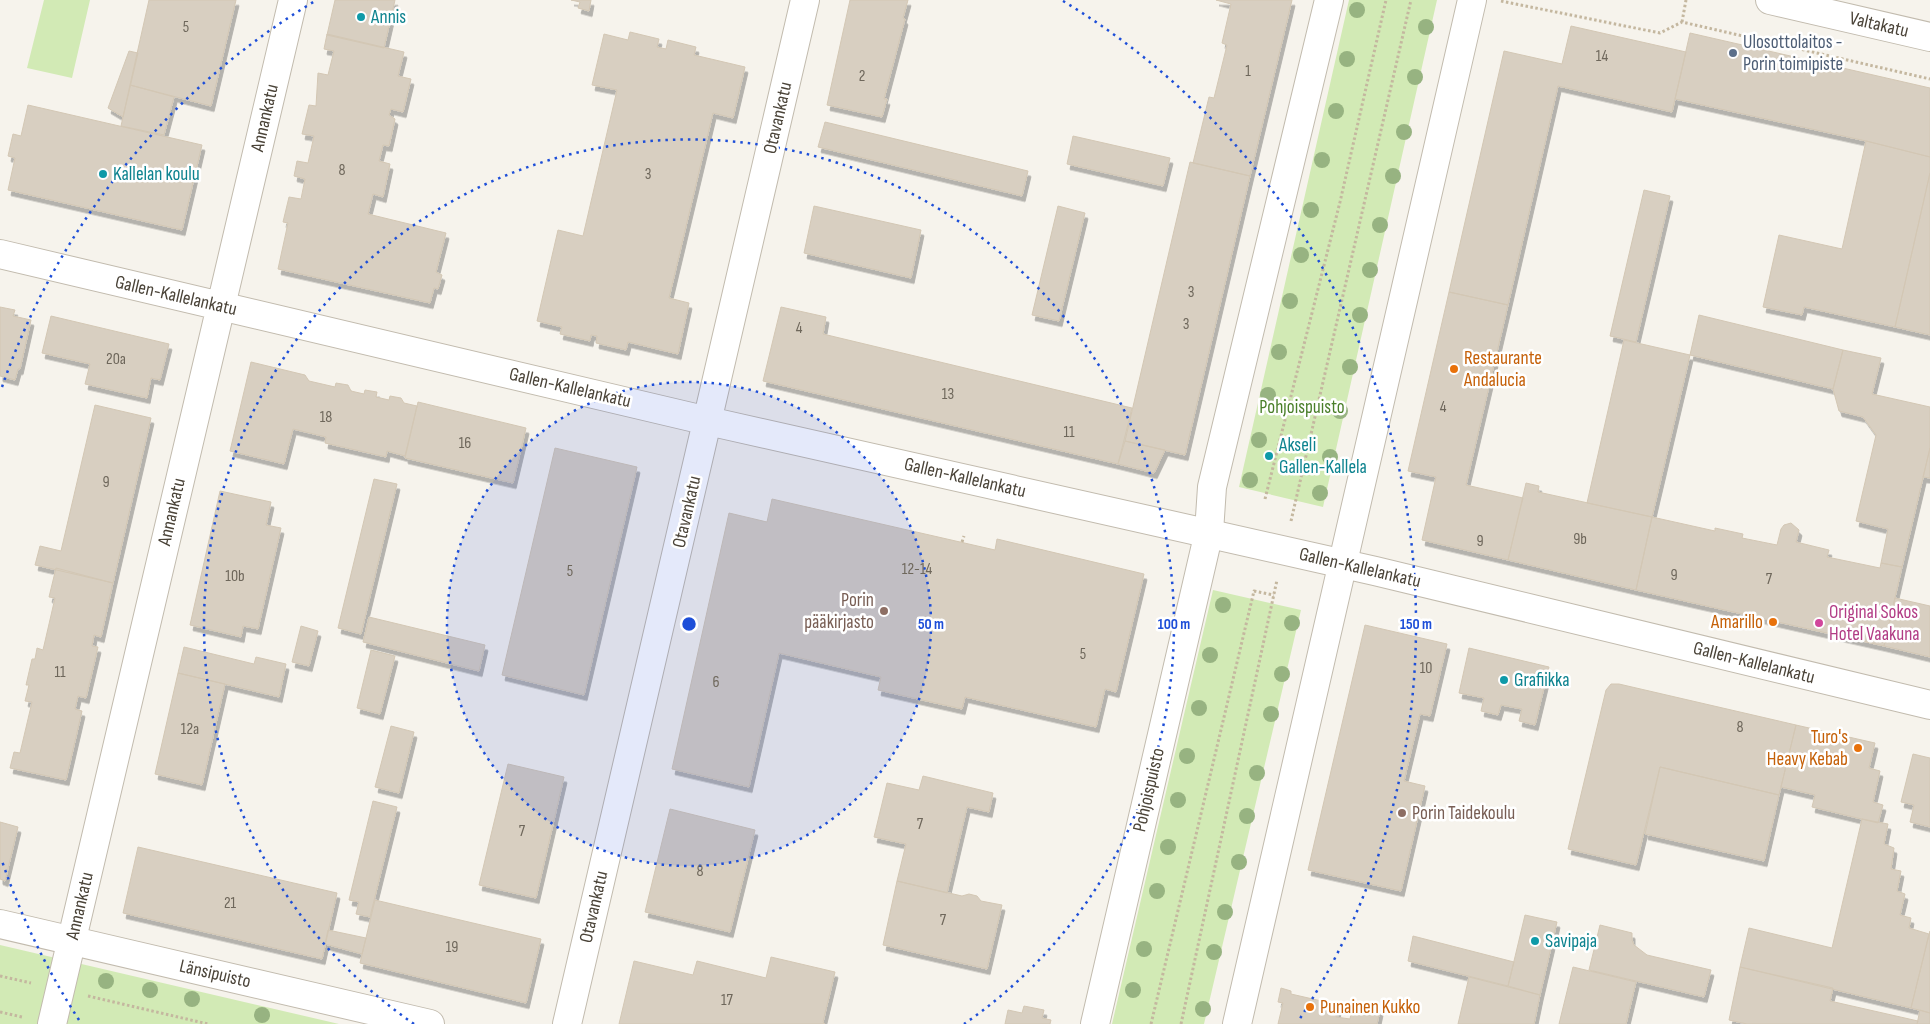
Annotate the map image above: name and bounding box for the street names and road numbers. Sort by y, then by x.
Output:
street label: Valtakatu [1847,7,1911,43]
street label: Otavankatu [759,80,797,156]
street label: Annankatu [246,82,284,155]
street label: Gallen-Kallelankatu [113,271,239,321]
street label: Gallen-Kallelankatu [507,363,633,413]
street label: Gallen-Kallelankatu [902,453,1028,503]
street label: Otavankatu [668,474,706,550]
street label: Annankatu [153,476,191,549]
street label: Gallen-Kallelankatu [1297,543,1423,593]
street label: Gallen-Kallelankatu [1691,637,1817,689]
street label: Pohjoispuisto [1128,746,1170,834]
street label: Otavankatu [575,869,613,945]
street label: Annankatu [61,870,99,943]
street label: Länsipuisto [177,955,253,993]

